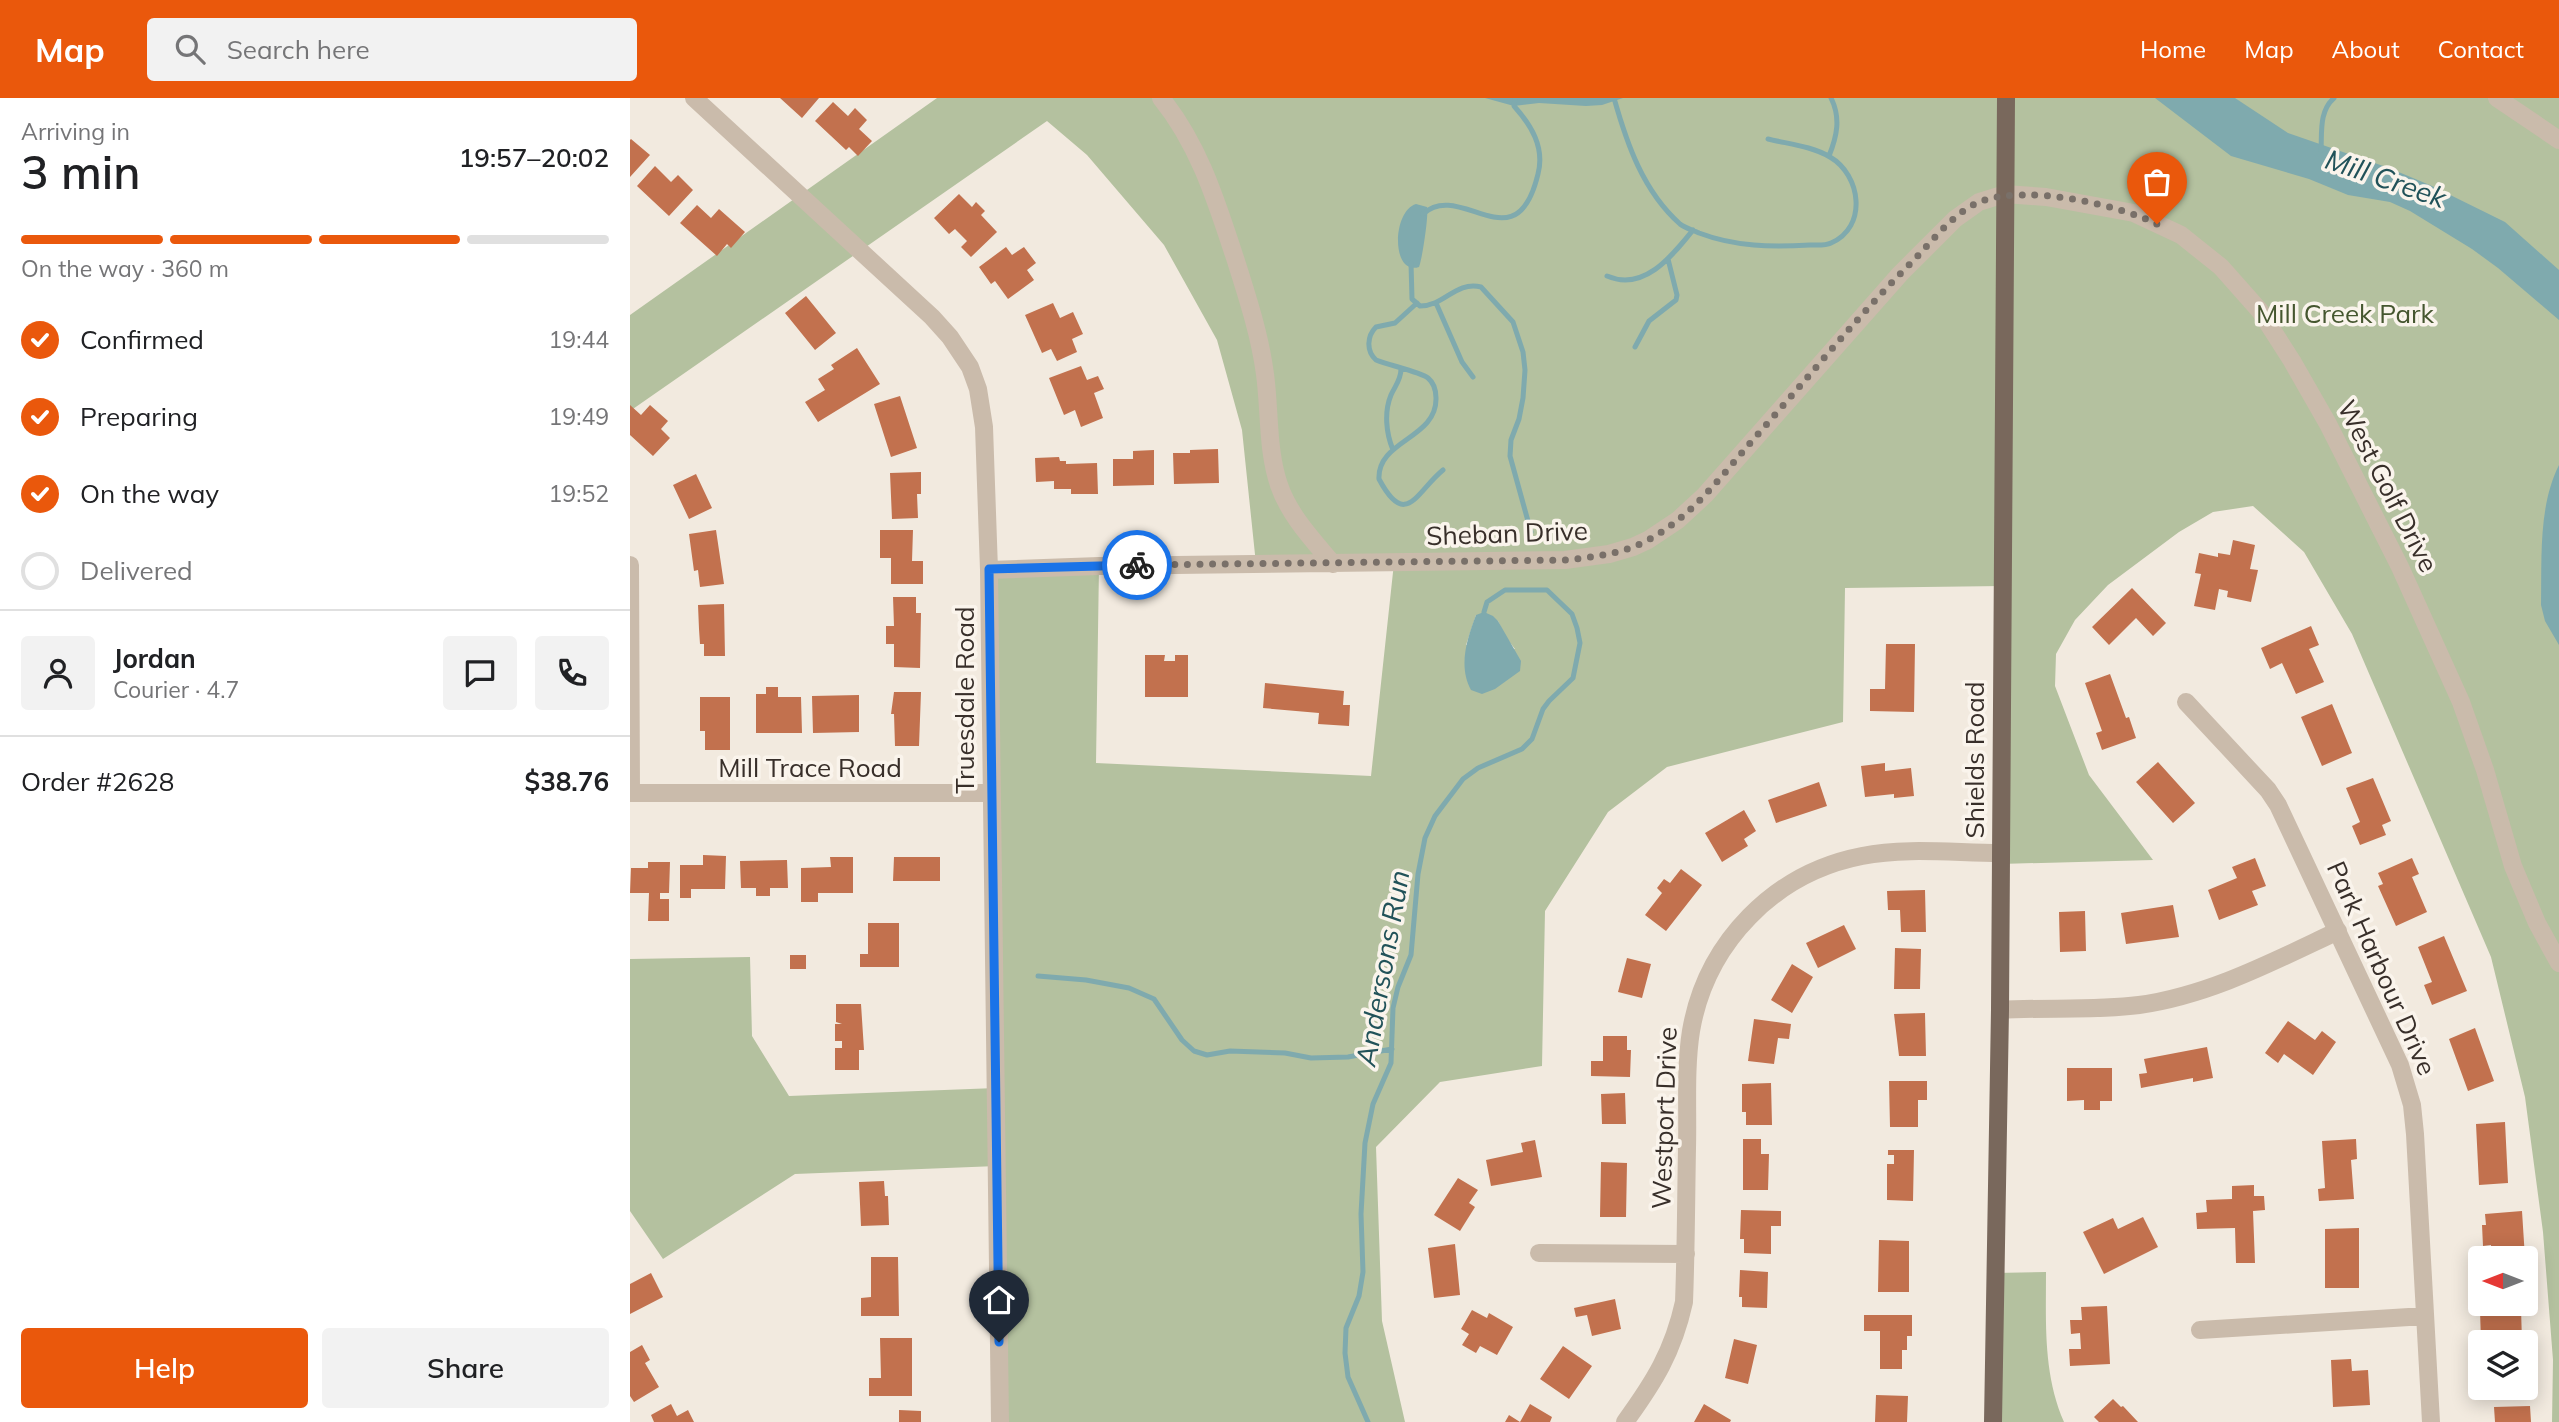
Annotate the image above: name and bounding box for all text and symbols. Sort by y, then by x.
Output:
search box [147,18,637,81]
text: Map [35,29,105,70]
icon: search [171,30,209,68]
text: Search here [227,33,370,66]
text: Home [2140,34,2206,64]
text: Map [2244,34,2294,64]
text: About [2332,34,2400,64]
text: Contact [2438,34,2524,64]
text: Arriving in [21,117,130,146]
text: 19:57–20:02 [459,141,609,174]
water label: Mill Creek [2321,141,2452,215]
text: 3 min [21,143,140,201]
pin [2127,152,2187,224]
icon: bag [2138,163,2176,201]
text: On the way · 360 m [21,254,229,283]
park label: Mill Creek Park [2256,297,2435,330]
icon: check [21,321,59,359]
text: Confirmed [80,323,204,356]
text: 19:44 [549,325,609,354]
street label: West Golf Drive [2330,394,2446,578]
icon: check [21,398,59,436]
text: Preparing [80,400,198,433]
text: 19:49 [549,402,609,431]
icon: check [21,475,59,513]
text: On the way [80,477,219,510]
text: 19:52 [549,479,609,508]
street label: Sheban Drive [1426,514,1588,552]
courier [1102,530,1172,600]
icon: bike [1118,546,1156,584]
text: Delivered [80,554,193,587]
street label: Truesdale Road [948,606,981,794]
button: person [21,636,95,710]
button: chat [443,636,517,710]
button: phone [535,636,609,710]
text: Jordan [113,642,196,675]
text: Courier · 4.7 [113,675,239,704]
street label: Shields Road [1958,682,1991,838]
street label: Mill Trace Road [718,751,902,784]
text: Order #2628 [21,765,174,798]
text: $38.76 [525,765,609,798]
street label: Park Harbour Drive [2320,856,2444,1080]
water label: Andersons Run [1347,867,1416,1070]
street label: Westport Drive [1644,1026,1684,1210]
north arrow [2468,1246,2538,1316]
map controls [2468,1246,2538,1400]
pin [969,1270,1029,1342]
icon: home [980,1281,1018,1319]
button: Help [21,1328,308,1408]
button: Share [322,1328,609,1408]
button: layers [2468,1330,2538,1400]

